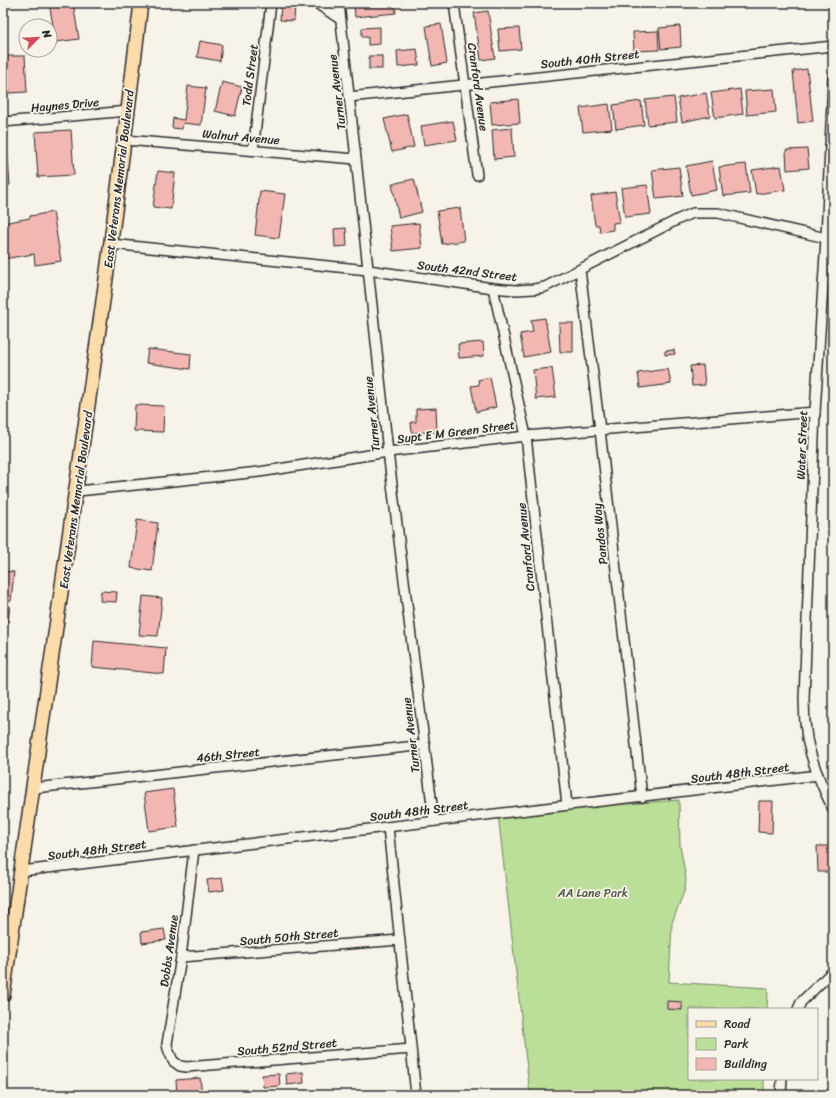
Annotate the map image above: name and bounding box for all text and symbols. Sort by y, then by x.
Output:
north arrow [18,18,58,58]
text: N [36,26,57,42]
street label: Cranford Avenue [461,41,495,133]
street label: Todd Street [235,43,265,107]
street label: South 40th Street [539,43,641,75]
street label: Turner Avenue [321,53,353,131]
street label: East Veterans Memorial Boulevard [97,87,141,269]
street label: Haynes Drive [30,91,100,119]
street label: Walnut Avenue [201,123,281,151]
street label: South 42nd Street [416,254,518,288]
street label: Turner Avenue [357,375,387,453]
street label: East Veterans Memorial Boulevard [53,408,100,590]
street label: Water Street [790,410,814,480]
street label: Supt E M Green Street [396,414,516,450]
street label: Pandos Way [586,501,614,566]
street label: Cranford Avenue [510,502,542,592]
street label: Turner Avenue [395,696,427,774]
street label: 46th Street [195,741,261,769]
street label: South 48th Street [690,756,790,790]
street label: South 48th Street [369,794,469,828]
street label: South 48th Street [47,833,147,867]
park label: AA Lane Park [557,882,628,904]
street label: Dobbs Avenue [153,913,185,988]
street label: South 50th Street [239,922,339,952]
legend [688,1008,818,1080]
text: Road [724,1013,751,1035]
street label: South 52nd Street [236,1032,338,1062]
text: Park [724,1033,749,1055]
text: Building [724,1053,767,1075]

